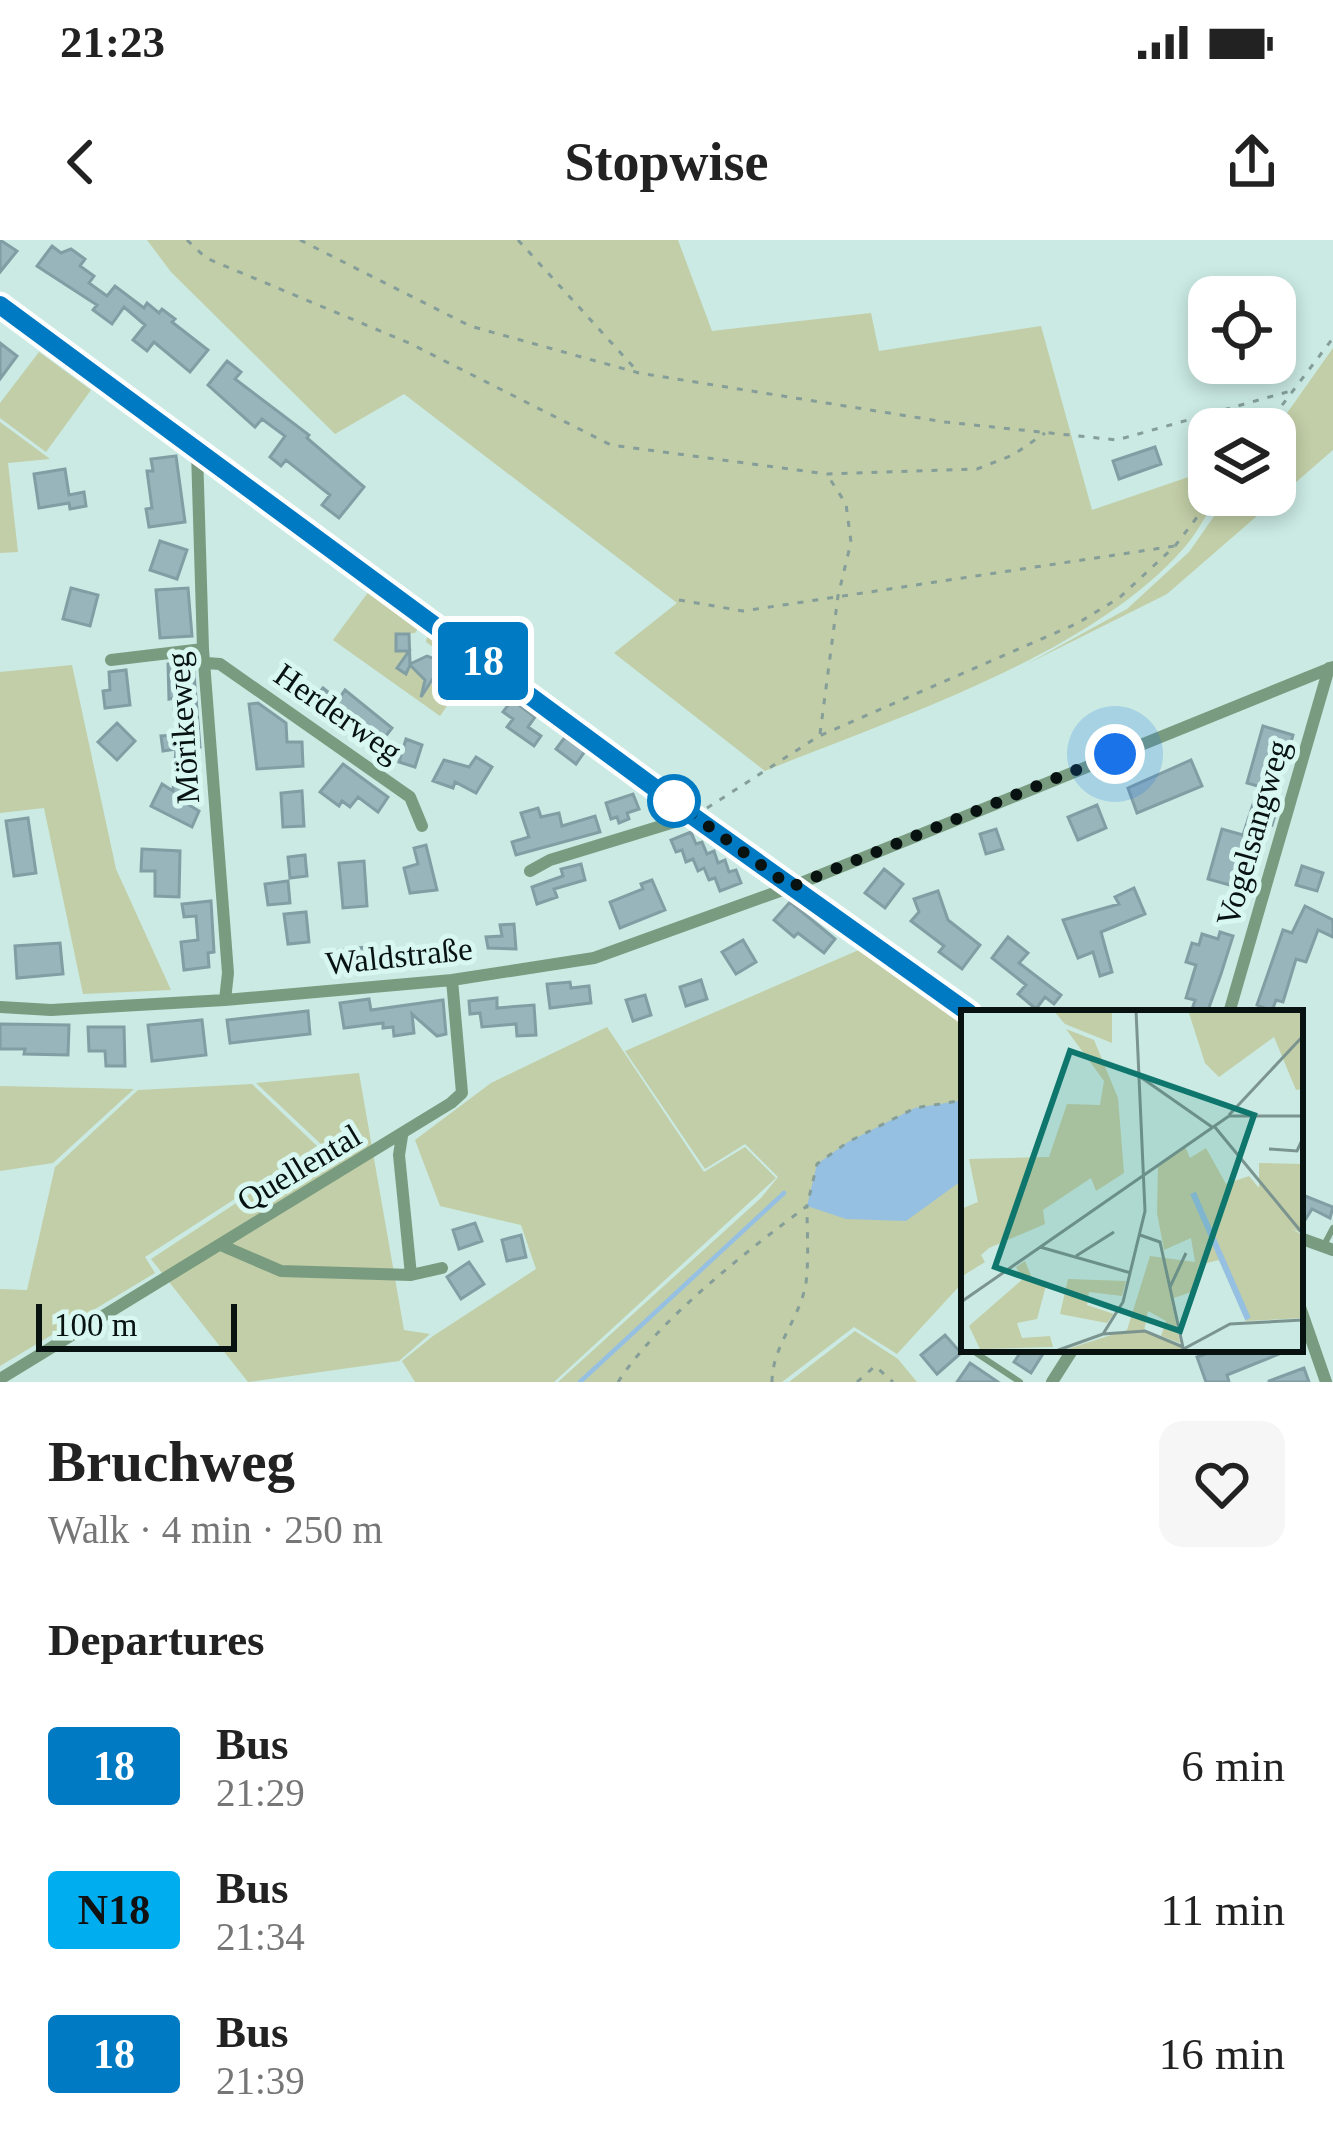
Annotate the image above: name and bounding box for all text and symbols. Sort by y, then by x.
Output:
text: 21:23 [60,17,165,67]
icon: back [48,129,114,195]
icon: share [1219,129,1285,195]
text: Stopwise [564,132,769,192]
map controls [1188,276,1296,516]
button: locate [1188,276,1296,384]
button: layers [1188,408,1296,516]
line badge: 18 [429,622,537,700]
text: 18 [462,638,504,684]
street label: Mörikeweg [160,651,206,805]
street label: Herderweg [268,656,408,770]
your location [1085,724,1145,784]
street label: Vogelsangweg [1209,736,1297,930]
unlabelled marker [649,776,699,826]
street label: Waldstraße [324,930,474,982]
inset map [961,1010,1303,1352]
street label: Quellental [231,1117,367,1219]
scale bar [36,1298,237,1351]
text: 100 m [54,1307,137,1343]
button: heart [1159,1421,1285,1547]
text: Bruchweg [48,1430,295,1493]
text: Walk · 4 min · 250 m [48,1508,383,1551]
text: Departures [48,1615,265,1665]
text: Bus [216,1719,289,1769]
text: 6 min [1181,1741,1285,1791]
text: 18 [93,1743,135,1789]
text: 21:29 [216,1771,305,1814]
text: Bus [216,1863,289,1913]
text: 11 min [1160,1885,1285,1935]
text: N18 [78,1887,150,1933]
text: 21:34 [216,1915,305,1958]
text: Bus [216,2007,289,2057]
text: 16 min [1159,2029,1285,2079]
text: 18 [93,2031,135,2077]
text: 21:39 [216,2059,305,2102]

